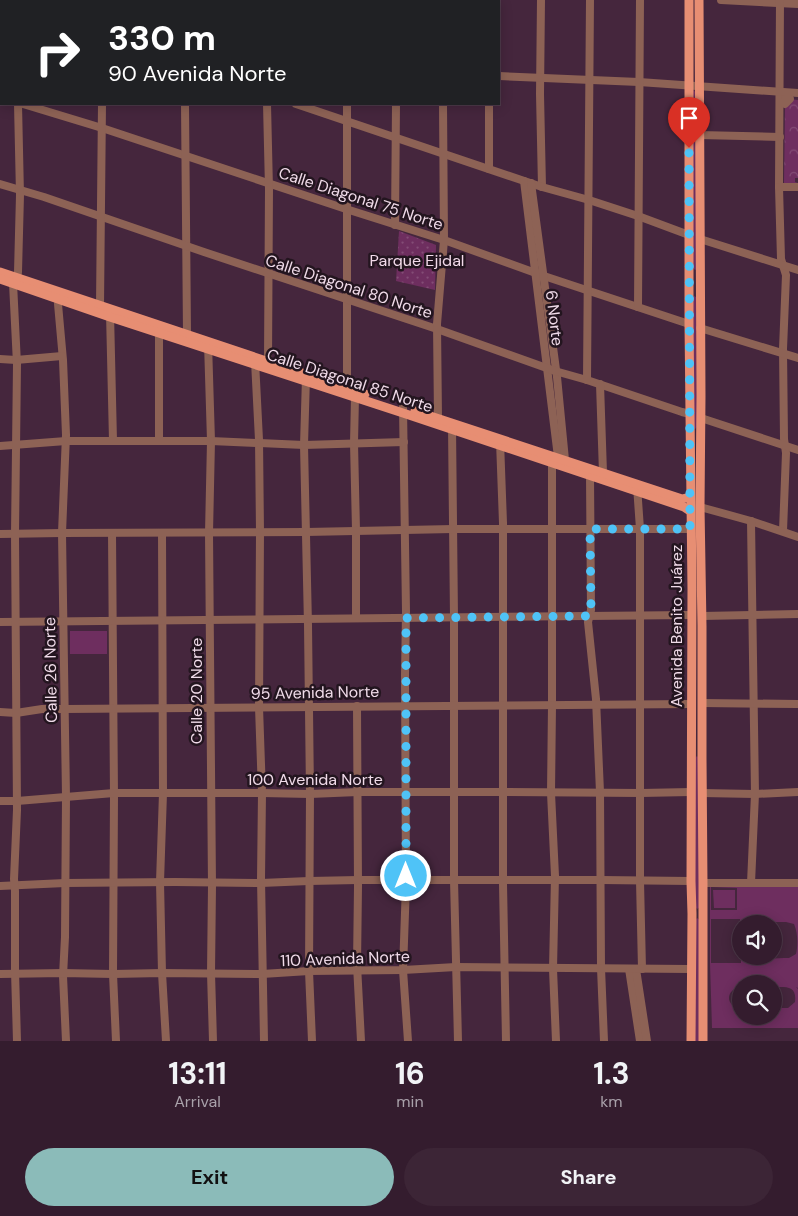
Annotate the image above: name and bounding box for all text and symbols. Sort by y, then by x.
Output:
text: 330 m [108,15,216,61]
icon: right [25,20,90,85]
text: 90 Avenida Norte [108,59,286,88]
pin [668,97,710,148]
icon: arrive [675,104,703,132]
street label: Calle Diagonal 75 Norte [276,162,446,235]
street label: Calle Diagonal 80 Norte [263,250,435,323]
park label: Parque Ejidal [370,250,464,271]
street label: 6 Norte [541,289,568,347]
street label: Calle Diagonal 85 Norte [264,344,436,417]
street label: Avenida Benito Juárez [666,545,687,707]
street label: Calle 26 Norte [39,617,62,723]
street label: Calle 20 Norte [186,638,207,744]
street label: 95 Avenida Norte [251,681,379,704]
street label: 100 Avenida Norte [247,769,383,790]
position arrow [379,849,431,901]
map controls [732,915,782,1025]
button: sound [732,915,782,965]
street label: 110 Avenida Norte [280,946,410,971]
button: search [732,975,782,1025]
text: 13:11 [168,1054,227,1093]
text: 16 [395,1054,425,1093]
text: 1.3 [593,1054,630,1093]
text: Arrival [174,1091,221,1112]
text: min [396,1091,424,1112]
text: km [600,1091,623,1112]
button: Exit [25,1148,394,1206]
button: Share [404,1148,773,1206]

